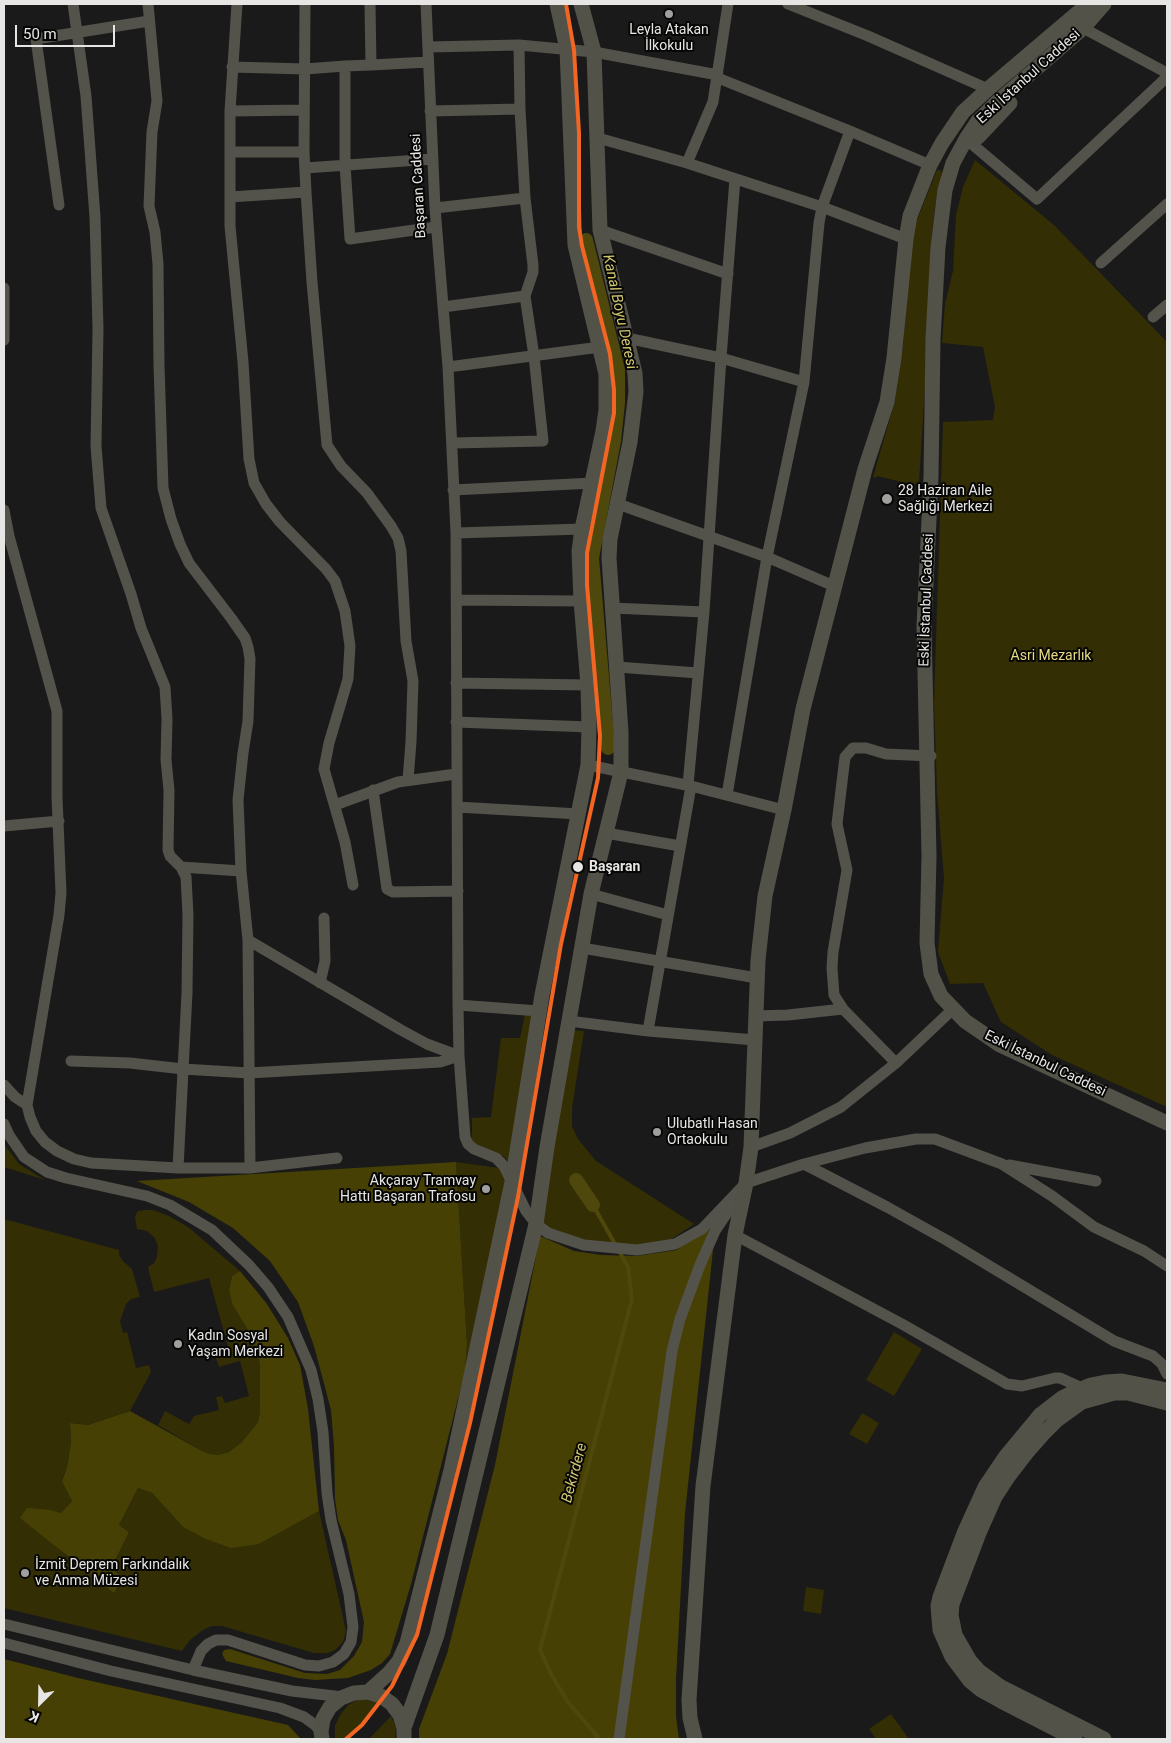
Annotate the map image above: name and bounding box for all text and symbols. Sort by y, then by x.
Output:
marker: Leyla Atakan İlkokulu [663,8,675,20]
scale bar [18,15,118,47]
place label: Leyla Atakan İlkokulu [629,22,709,54]
text: 50 m [23,25,57,43]
street label: Eski İstanbul Caddesi [974,26,1084,128]
street label: Başaran Caddesi [408,133,430,239]
water label: Kanal Boyu Deresi [598,253,640,371]
place label: 28 Haziran Aile Sağlığı Merkezi [898,483,993,516]
marker: 28 Haziran Aile Sağlığı Merkezi [880,492,894,506]
street label: Eski İstanbul Caddesi [916,533,938,667]
park label: Asri Mezarlık [1011,648,1091,664]
place label: Başaran [589,859,640,875]
marker: Başaran [571,860,585,874]
street label: Eski İstanbul Caddesi [981,1027,1109,1101]
place label: Ulubatlı Hasan Ortaokulu [667,1116,758,1148]
marker: Ulubatlı Hasan Ortaokulu [651,1126,663,1138]
place label: Akçaray Tramvay Hattı Başaran Trafosu [340,1173,476,1206]
marker: Akçaray Tramvay Hattı Başaran Trafosu [480,1183,492,1195]
place label: Kadın Sosyal Yaşam Merkezi [188,1328,283,1360]
marker: Kadın Sosyal Yaşam Merkezi [172,1338,184,1350]
water label: Bekirdere [558,1441,592,1505]
place label: İzmit Deprem Farkındalık ve Anma Müzesi [35,1557,189,1590]
marker: İzmit Deprem Farkındalık ve Anma Müzesi [19,1567,31,1579]
north arrow [15,1678,65,1728]
text: K [27,1708,41,1726]

